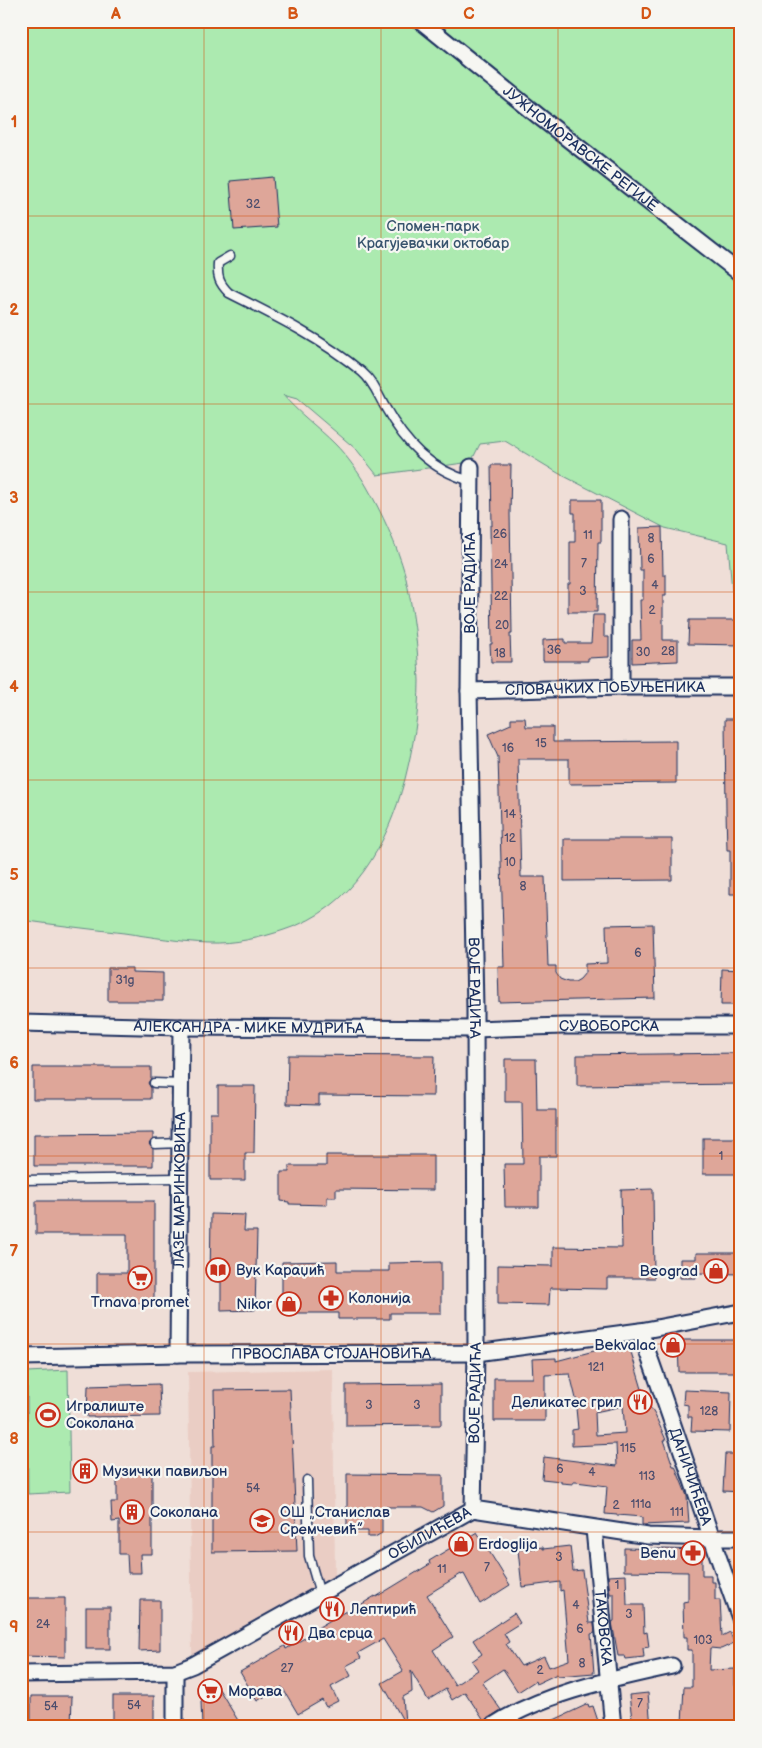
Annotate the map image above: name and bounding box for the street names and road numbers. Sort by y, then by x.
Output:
street label: ЈУЖНОМОРАВСКЕ РЕГИЈЕ [499,82,662,216]
street label: ВОЈЕ РАДИЋА [461,531,480,634]
street label: СЛОВАЧКИХ ПОБУЊЕНИКА [505,678,706,700]
street label: ВОЈЕ РАДИЋА [464,937,484,1040]
street label: АЛЕКСАНДРА - МИКЕ МУДРИЋА [132,1017,365,1038]
street label: СУВОБОРСКА [559,1017,660,1036]
street label: ЛАЗЕ МАРИНКОВИЋА [170,1111,190,1269]
street label: ВОЈЕ РАДИЋА [465,1341,486,1444]
street label: ПРВОСЛАВА СТОЈАНОВИЋА [231,1344,432,1364]
street label: ДАНИЧИЋЕВА [665,1425,716,1529]
street label: ОБИЛИЋЕВА [385,1503,475,1564]
street label: ТАКОВСКА [590,1589,616,1667]

